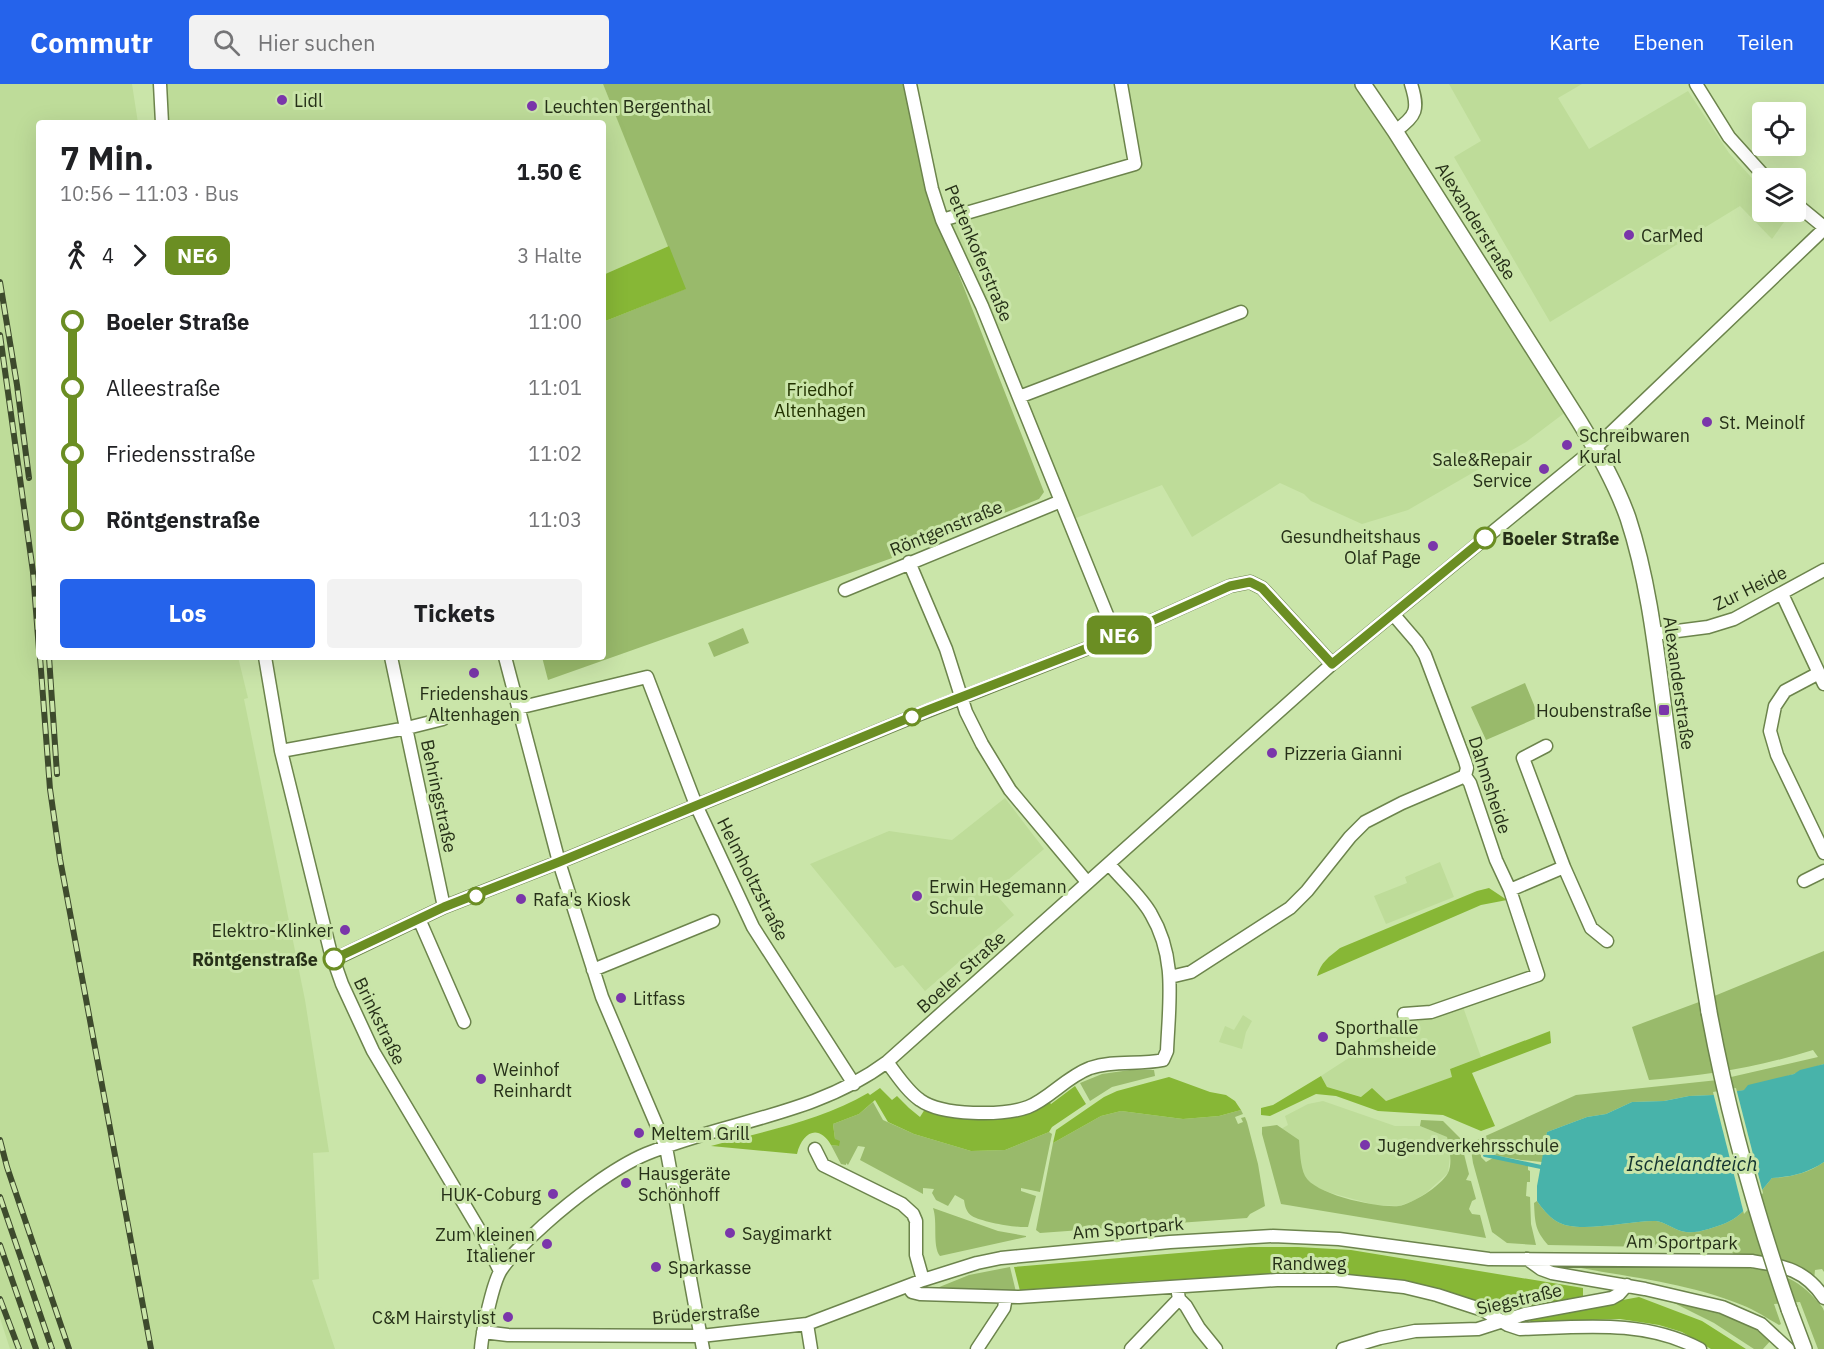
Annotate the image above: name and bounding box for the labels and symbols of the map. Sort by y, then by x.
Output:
place label: Lidl [294,89,323,112]
marker: Lidl [275,93,289,107]
place label: Leuchten Bergenthal [544,95,711,118]
marker: Leuchten Bergenthal [525,99,539,113]
street label: Alexanderstraße [1431,158,1521,284]
street label: Pettenkoferstraße [940,181,1018,325]
place label: CarMed [1641,224,1703,247]
marker: CarMed [1622,228,1636,242]
park label: Friedhof Altenhagen [774,378,866,422]
place label: St. Meinolf [1719,411,1805,434]
marker: St. Meinolf [1700,415,1714,429]
place label: Schreibwaren Kural [1579,424,1690,468]
marker: Schreibwaren Kural [1560,438,1574,452]
place label: Sale&Repair Service [1432,448,1532,492]
marker: Sale&Repair Service [1537,462,1551,476]
street label: Röntgenstraße [886,495,1006,561]
place label: Gesundheitshaus Olaf Page [1280,525,1421,569]
marker: Boeler Straße [1474,527,1496,549]
place label: Boeler Straße [1502,527,1619,550]
marker: Gesundheitshaus Olaf Page [1426,539,1440,553]
street label: Zur Heide [1710,560,1791,616]
street label: Alexanderstraße [1658,615,1700,751]
line badge: NE6 [1084,616,1154,654]
marker: Friedenshaus Altenhagen [467,666,481,680]
place label: Friedenshaus Altenhagen [420,682,528,726]
place label: Houbenstraße [1536,699,1652,722]
marker: Houbenstraße [1657,703,1671,717]
unlabelled marker [903,708,921,726]
street label: Dahmsheide [1463,733,1517,837]
street label: Behringstraße [416,737,462,855]
place label: Pizzeria Gianni [1284,742,1402,765]
marker: Pizzeria Gianni [1265,746,1279,760]
street label: Helmholtzstraße [712,813,794,945]
place label: Erwin Hegemann Schule [929,875,1067,919]
unlabelled marker [467,887,485,905]
place label: Rafa's Kiosk [533,888,631,911]
marker: Erwin Hegemann Schule [910,889,924,903]
marker: Rafa's Kiosk [514,892,528,906]
place label: Elektro-Klinker [211,919,333,942]
marker: Elektro-Klinker [338,923,352,937]
street label: Boeler Straße [912,926,1010,1018]
place label: Röntgenstraße [192,948,318,971]
marker: Röntgenstraße [323,948,345,970]
street label: Brinkstraße [349,973,411,1069]
place label: Litfass [633,987,686,1010]
marker: Litfass [614,991,628,1005]
place label: Sporthalle Dahmsheide [1335,1016,1436,1060]
marker: Sporthalle Dahmsheide [1316,1030,1330,1044]
place label: Weinhof Reinhardt [493,1058,572,1102]
marker: Weinhof Reinhardt [474,1072,488,1086]
place label: Meltem Grill [651,1122,750,1145]
marker: Meltem Grill [632,1126,646,1140]
place label: Jugendverkehrsschule [1377,1134,1559,1157]
marker: Jugendverkehrsschule [1358,1138,1372,1152]
water label: Ischelandteich [1626,1150,1758,1177]
place label: Hausgeräte Schönhoff [638,1162,731,1206]
marker: Hausgeräte Schönhoff [619,1176,633,1190]
place label: HUK-Coburg [441,1183,541,1206]
marker: HUK-Coburg [546,1187,560,1201]
street label: Am Sportpark [1071,1212,1185,1244]
place label: Saygimarkt [742,1222,832,1245]
place label: Zum kleinen Italiener [435,1223,535,1267]
marker: Saygimarkt [723,1226,737,1240]
street label: Am Sportpark [1626,1230,1739,1254]
marker: Zum kleinen Italiener [540,1237,554,1251]
street label: Randweg [1272,1252,1347,1275]
place label: Sparkasse [668,1256,752,1279]
marker: Sparkasse [649,1260,663,1274]
street label: Siegstraße [1474,1278,1564,1320]
street label: Brüderstraße [651,1299,761,1329]
place label: C&M Hairstylist [372,1306,496,1329]
marker: C&M Hairstylist [501,1310,515,1324]

